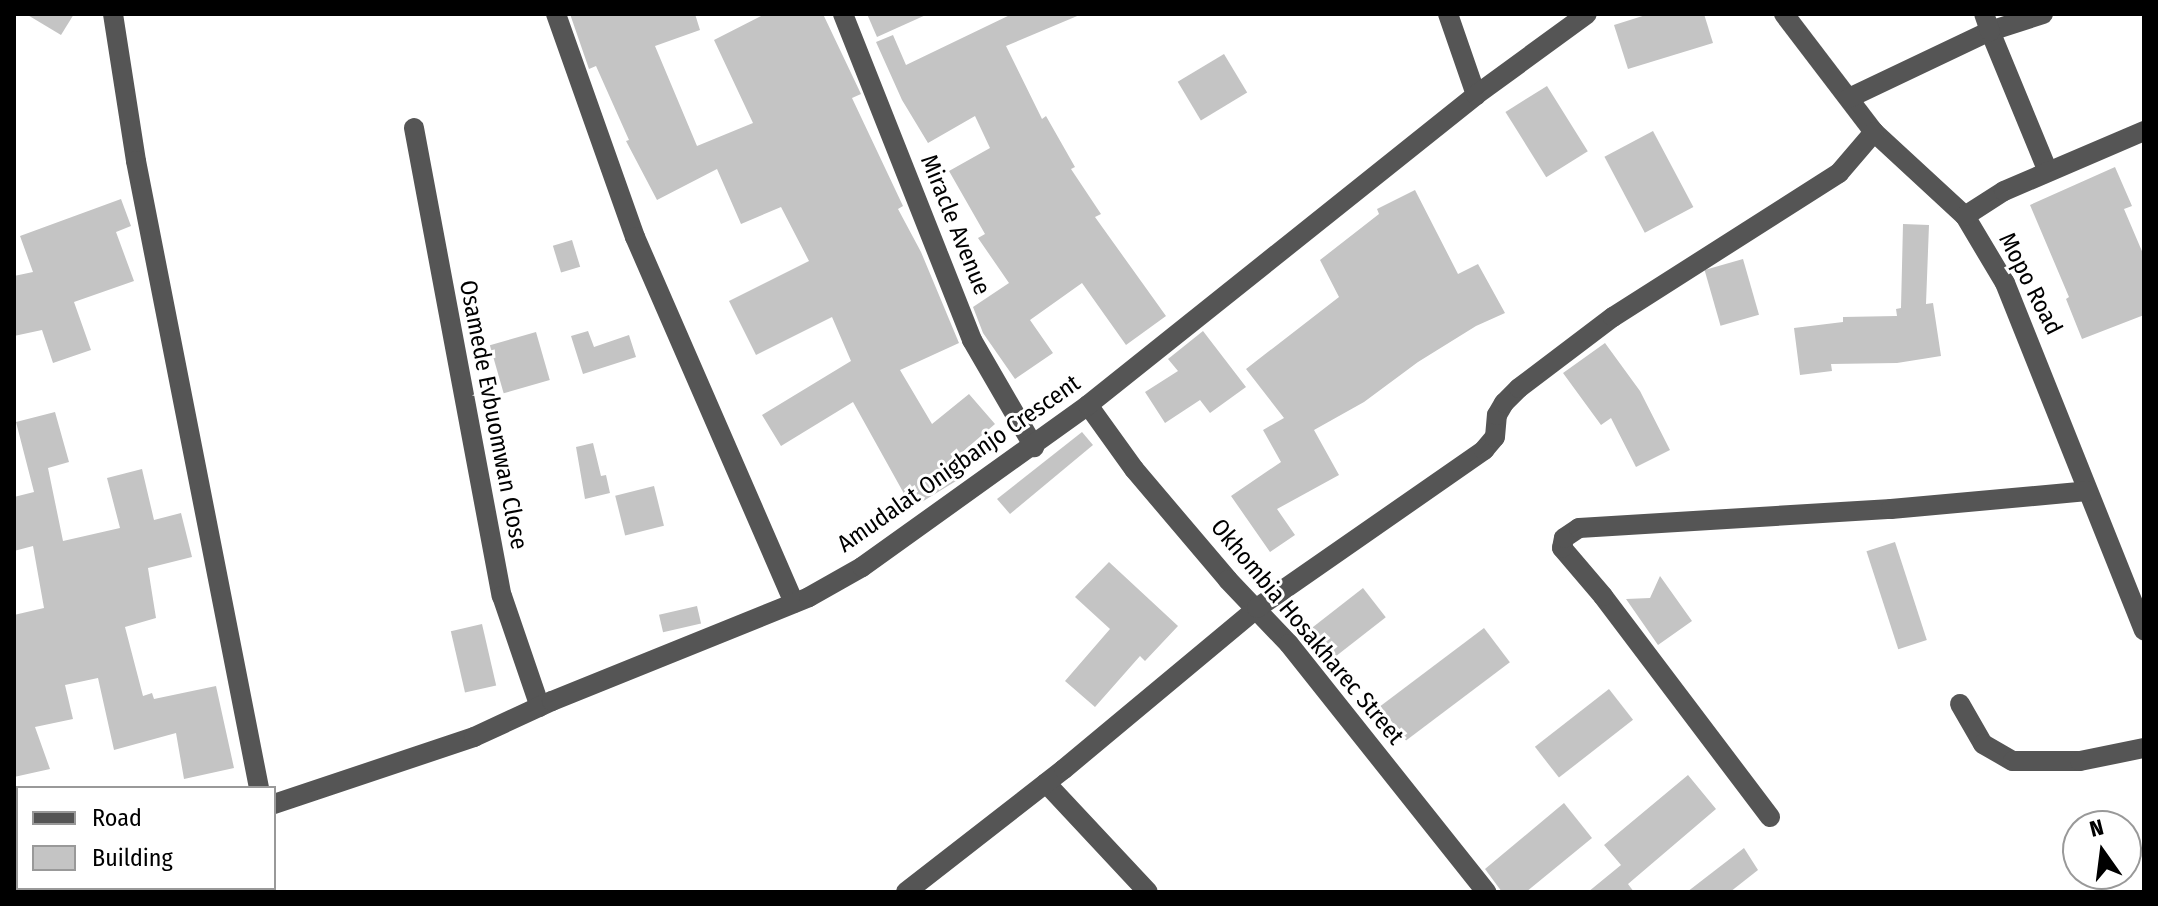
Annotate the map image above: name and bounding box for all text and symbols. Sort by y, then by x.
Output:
street label: Miracle Avenue [914,151,996,299]
street label: Mopo Road [1992,228,2068,340]
street label: Osamede Evbuomwan Close [453,278,533,552]
street label: Amudalat Onigbanjo Crescent [832,369,1086,559]
street label: Okhombia Hosakharec Street [1204,513,1410,751]
legend [16,786,276,890]
text: Road [92,804,142,832]
north arrow [2062,810,2142,890]
text: N [2087,813,2106,843]
text: Building [92,844,173,872]

